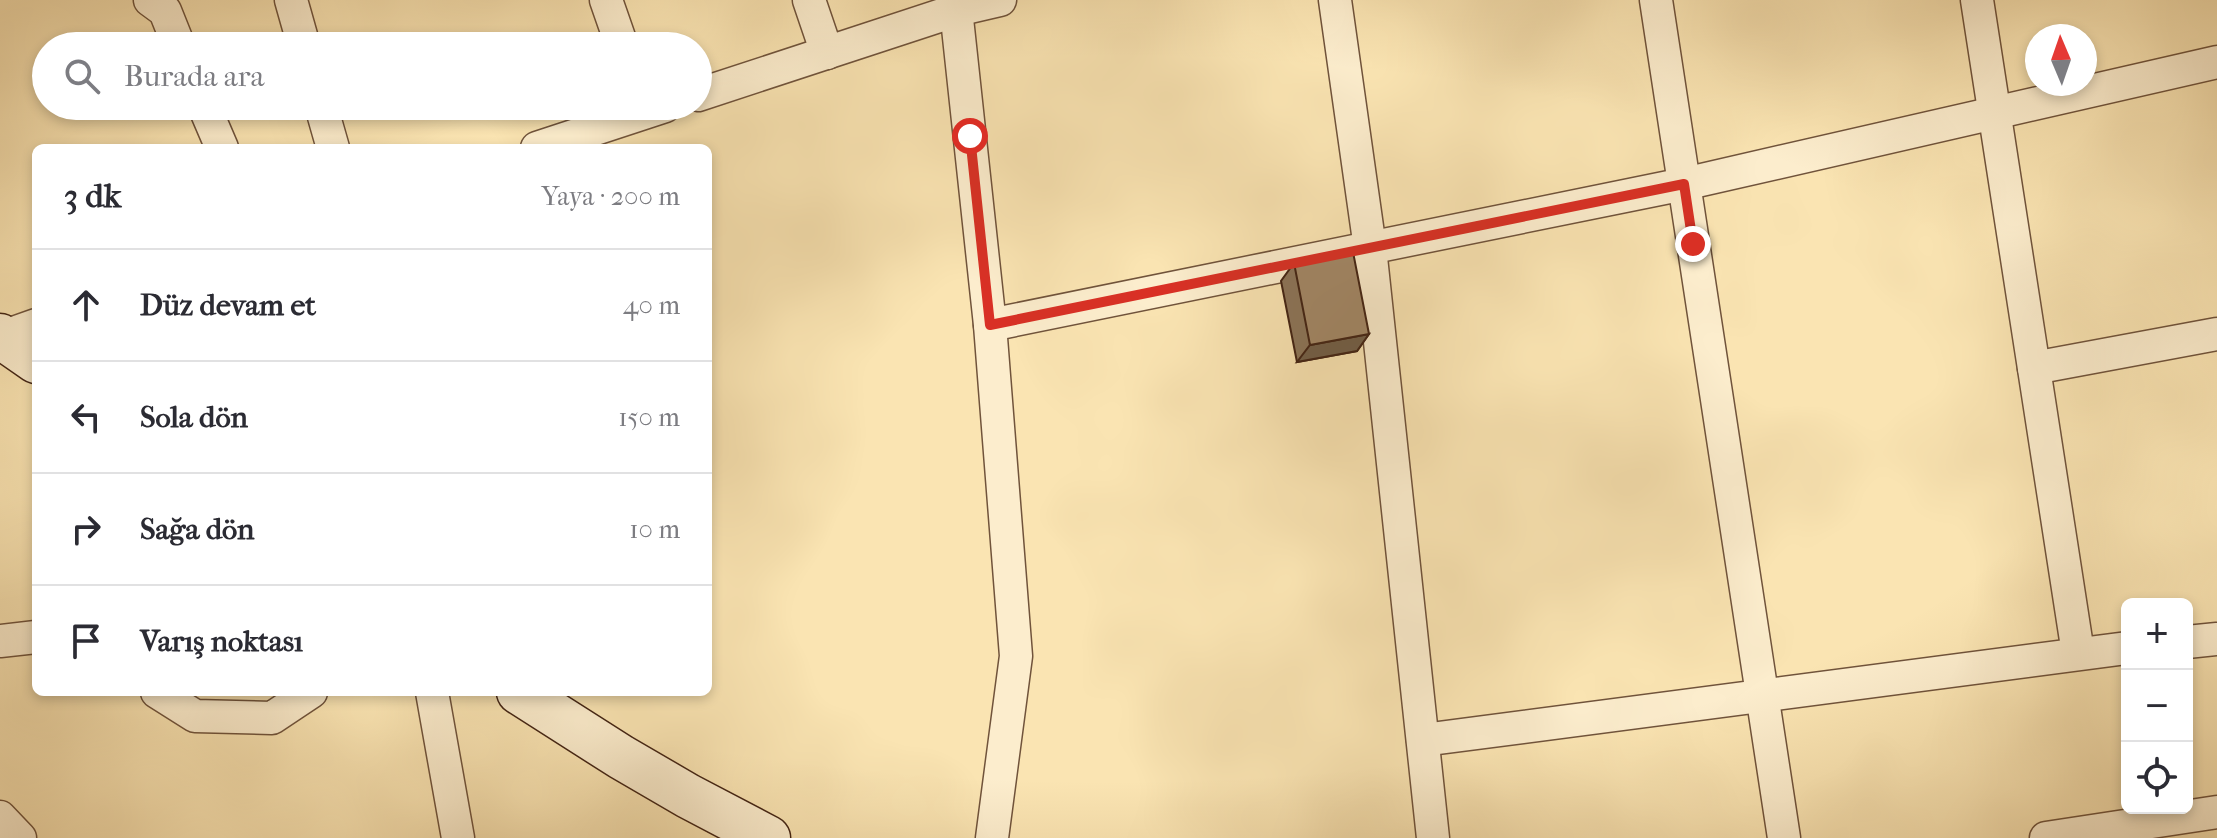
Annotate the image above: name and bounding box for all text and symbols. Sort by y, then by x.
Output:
north arrow [2025,24,2097,96]
search box [32,32,712,120]
icon: search [60,54,104,98]
text: Burada ara [124,59,264,94]
route start [952,118,988,154]
text: 3 dk [64,176,121,216]
text: Yaya · 200 m [542,181,680,212]
route end [1675,226,1711,262]
icon: ahead [64,283,108,327]
text: Düz devam et [140,288,316,323]
text: 40 m [623,290,680,321]
icon: left [64,395,108,439]
text: Sola dön [140,400,248,435]
text: 150 m [618,402,680,433]
icon: right [64,507,108,551]
text: Sağa dön [140,512,254,547]
text: 10 m [629,514,680,545]
map controls [2121,598,2193,814]
button: + [2121,598,2193,670]
icon: arrive [64,619,108,663]
text: Varış noktası [140,624,303,659]
button: − [2121,670,2193,742]
button: locate [2121,742,2193,814]

